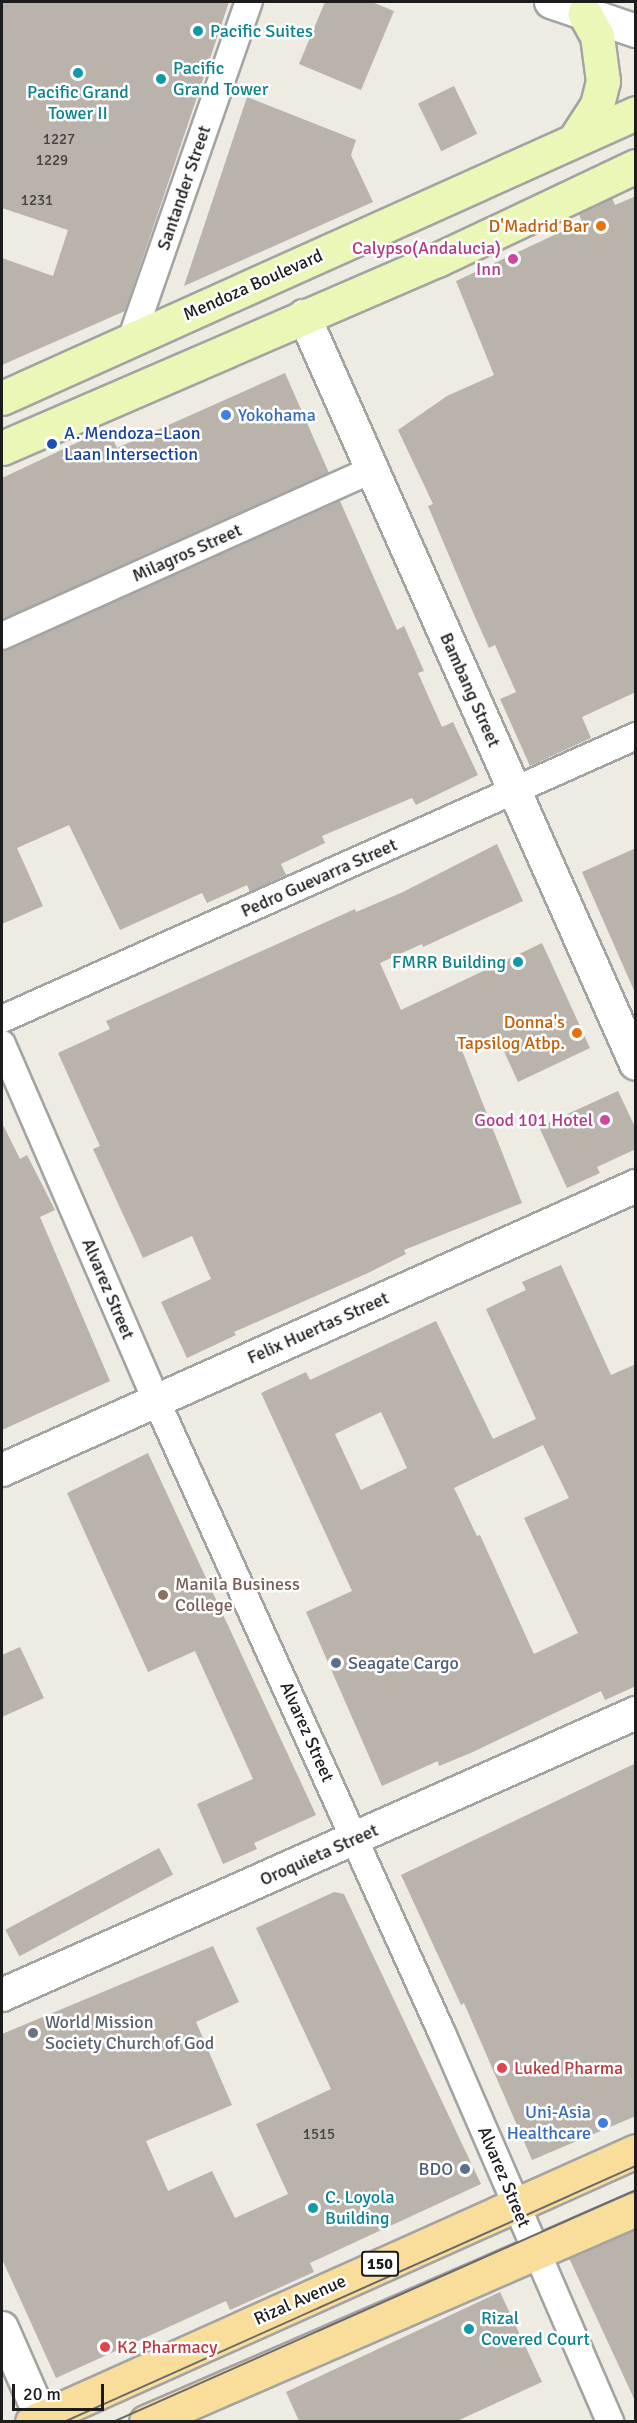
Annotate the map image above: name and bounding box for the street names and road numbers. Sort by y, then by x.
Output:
street label: Santander Street [153,123,215,253]
street label: Mendoza Boulevard [180,245,326,325]
street label: Milagros Street [129,519,245,587]
street label: Bambang Street [435,629,505,751]
street label: Pedro Guevarra Street [238,834,400,922]
street label: Alvarez Street [77,1235,139,1343]
street label: Felix Huertas Street [244,1287,392,1369]
street label: Alvarez Street [275,1679,339,1785]
street label: Oroquieta Street [257,1819,381,1891]
street label: Alvarez Street [473,2123,535,2231]
road number: 150 [360,2251,400,2277]
street label: Rizal Avenue [251,2270,349,2330]

